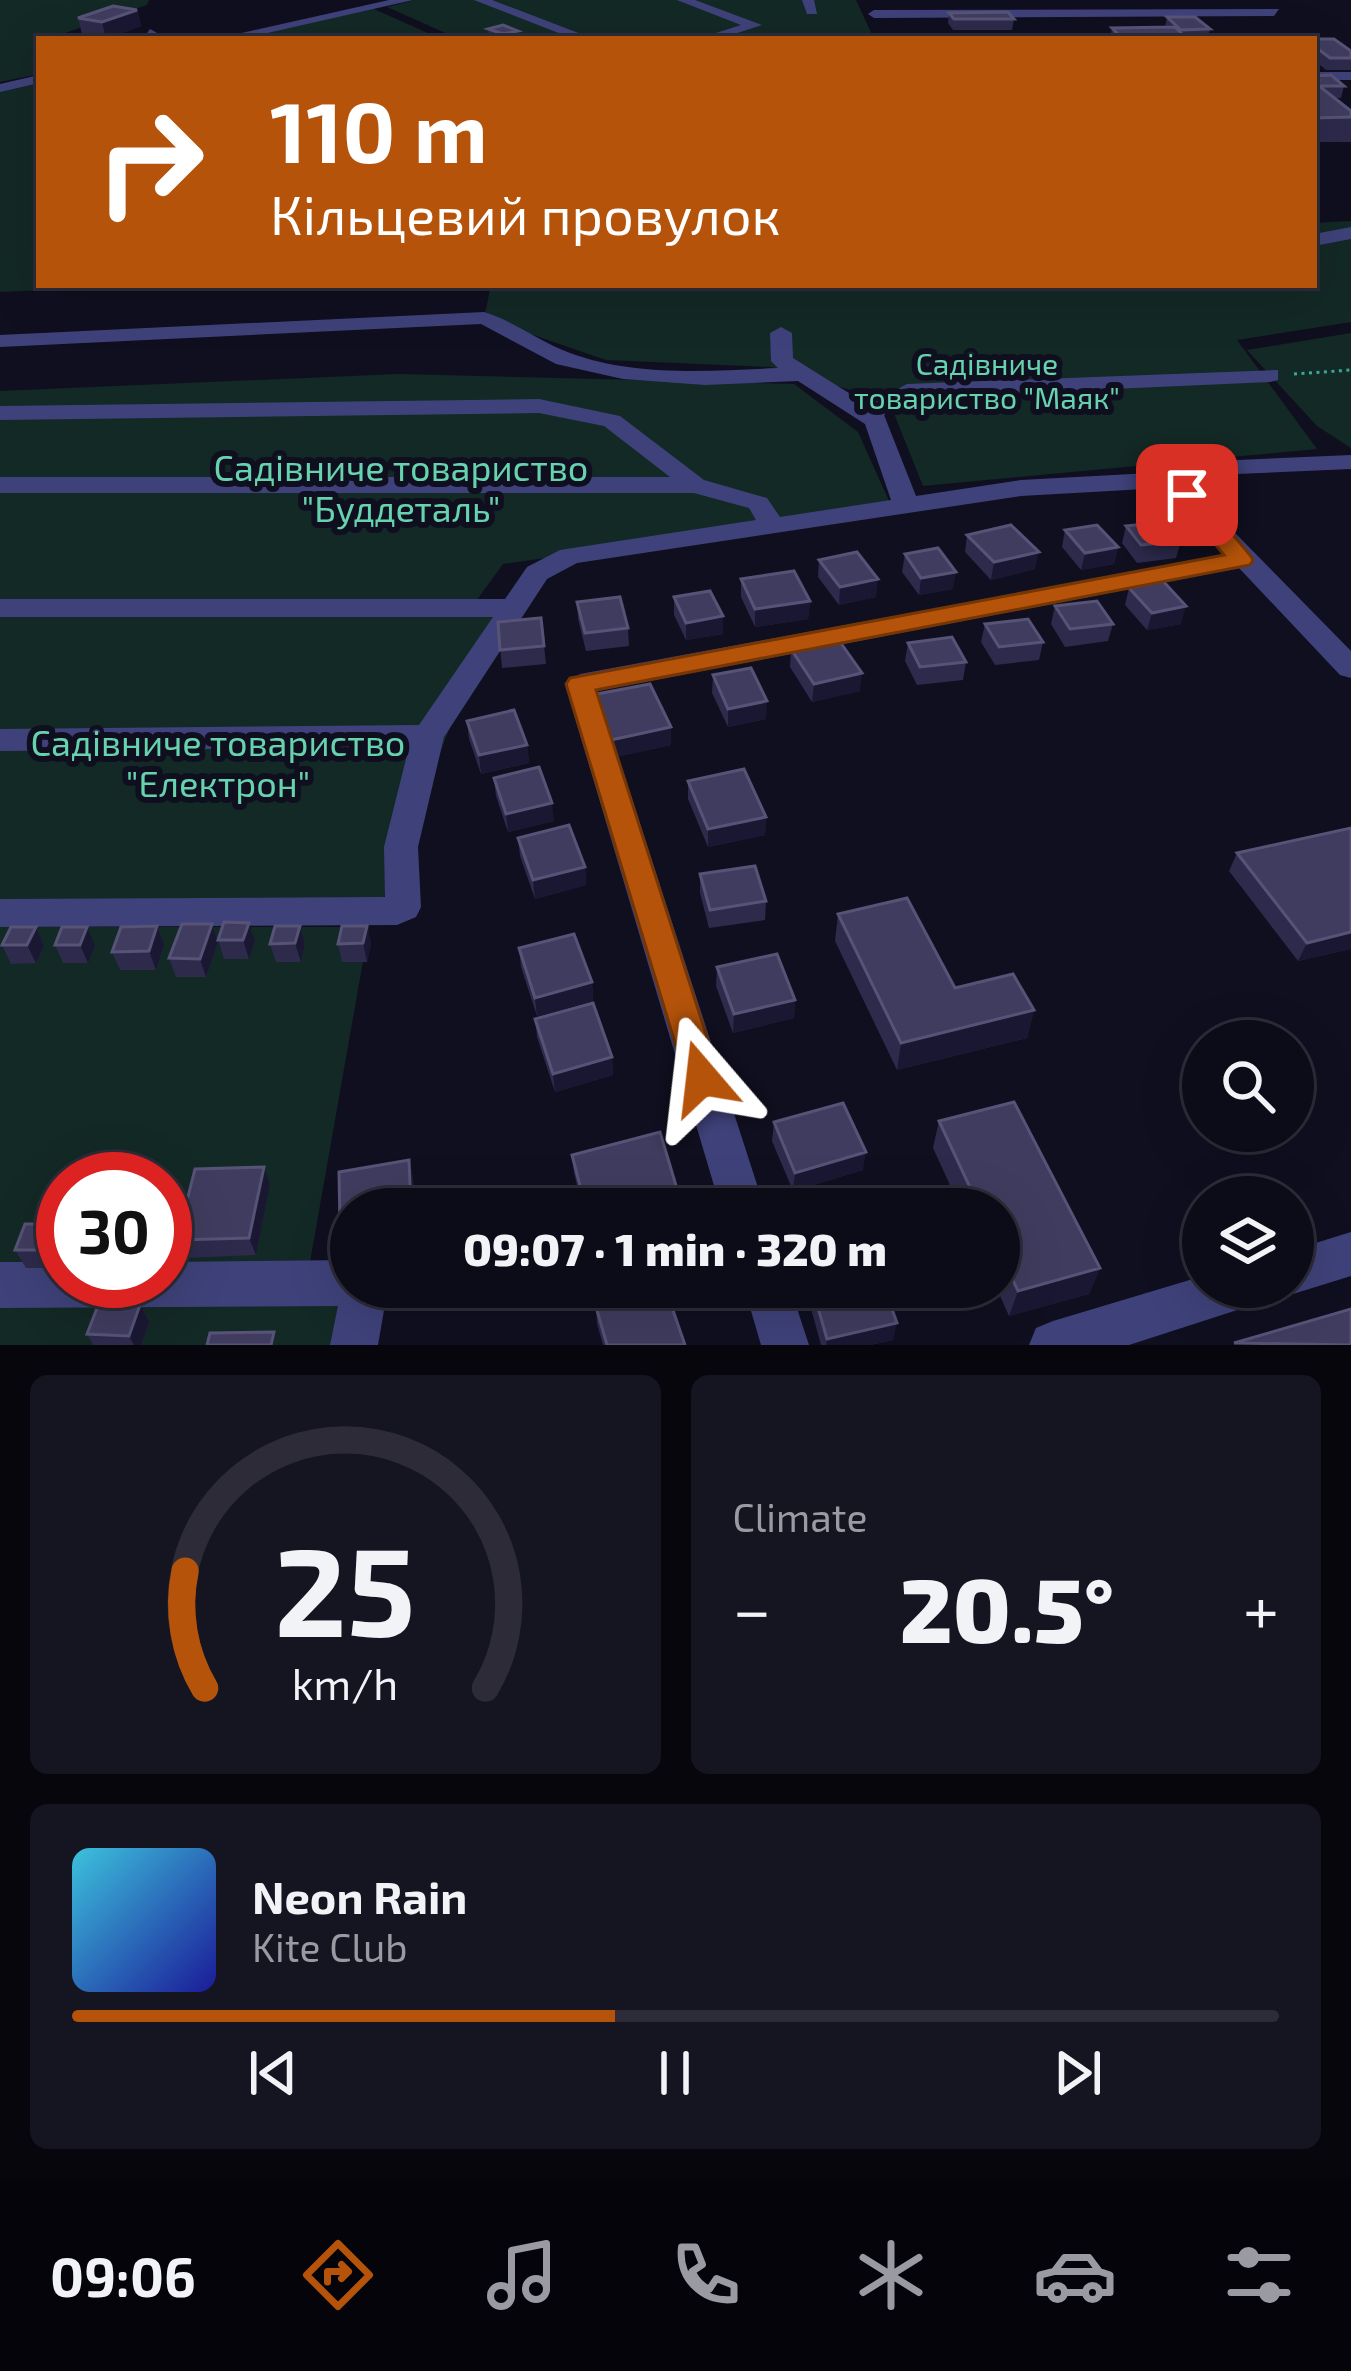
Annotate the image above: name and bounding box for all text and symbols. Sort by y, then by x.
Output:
text: 110 m [270,79,488,180]
icon: right [72,84,228,240]
text: Кільцевий провулок [270,181,781,246]
park label: Садівниче товариство "Маяк" [854,345,1120,415]
pin [1136,444,1238,546]
park label: Садівниче товариство "Буддеталь" [214,445,588,530]
icon: arrive [1154,462,1220,528]
park label: Садівниче товариство "Електрон" [31,720,405,804]
position arrow [639,1015,765,1141]
map controls [1182,1020,1314,1308]
button: search [1182,1020,1314,1152]
speed limit sign: 30 [36,1152,192,1308]
button: layers [1182,1176,1314,1308]
text: 09:07 · 1 min · 320 m [463,1221,887,1275]
text: Climate [733,1493,867,1540]
text: 25 [275,1512,416,1662]
text: 20.5° [900,1553,1114,1661]
text: − [733,1568,771,1647]
text: + [1243,1568,1279,1647]
text: km/h [292,1656,398,1708]
text: Neon Rain [252,1869,467,1923]
text: Kite Club [252,1923,408,1970]
icon: previous [240,2040,306,2106]
icon: pause [642,2040,708,2106]
icon: next [1045,2040,1111,2106]
icon: directions [296,2233,380,2317]
icon: music [480,2233,564,2317]
icon: phone [664,2233,748,2317]
icon: climate [849,2233,933,2317]
icon: car [1033,2233,1117,2317]
icon: filters [1217,2233,1301,2317]
text: 09:06 [50,2243,196,2308]

